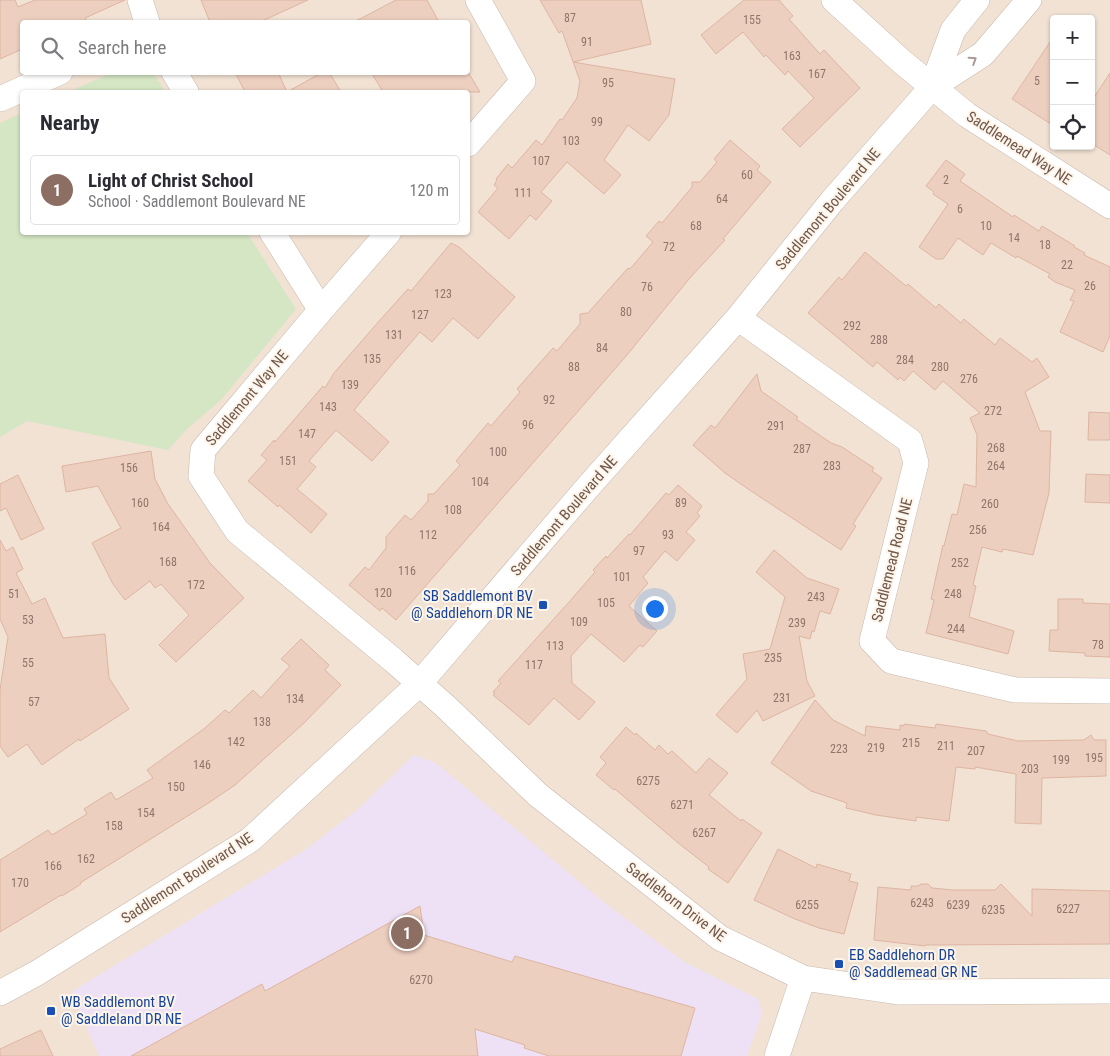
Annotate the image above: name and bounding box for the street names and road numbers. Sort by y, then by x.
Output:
street label: Saddlemead Way NE [963,107,1075,189]
street label: Saddlemont Boulevard NE [772,145,884,273]
street label: Saddlemont Way NE [202,347,292,449]
street label: Saddlemont Boulevard NE [507,452,621,580]
street label: Saddlemead Road NE [868,496,916,624]
street label: Saddlemont Boulevard NE [118,829,256,927]
street label: Saddlehorn Drive NE [622,859,730,945]

